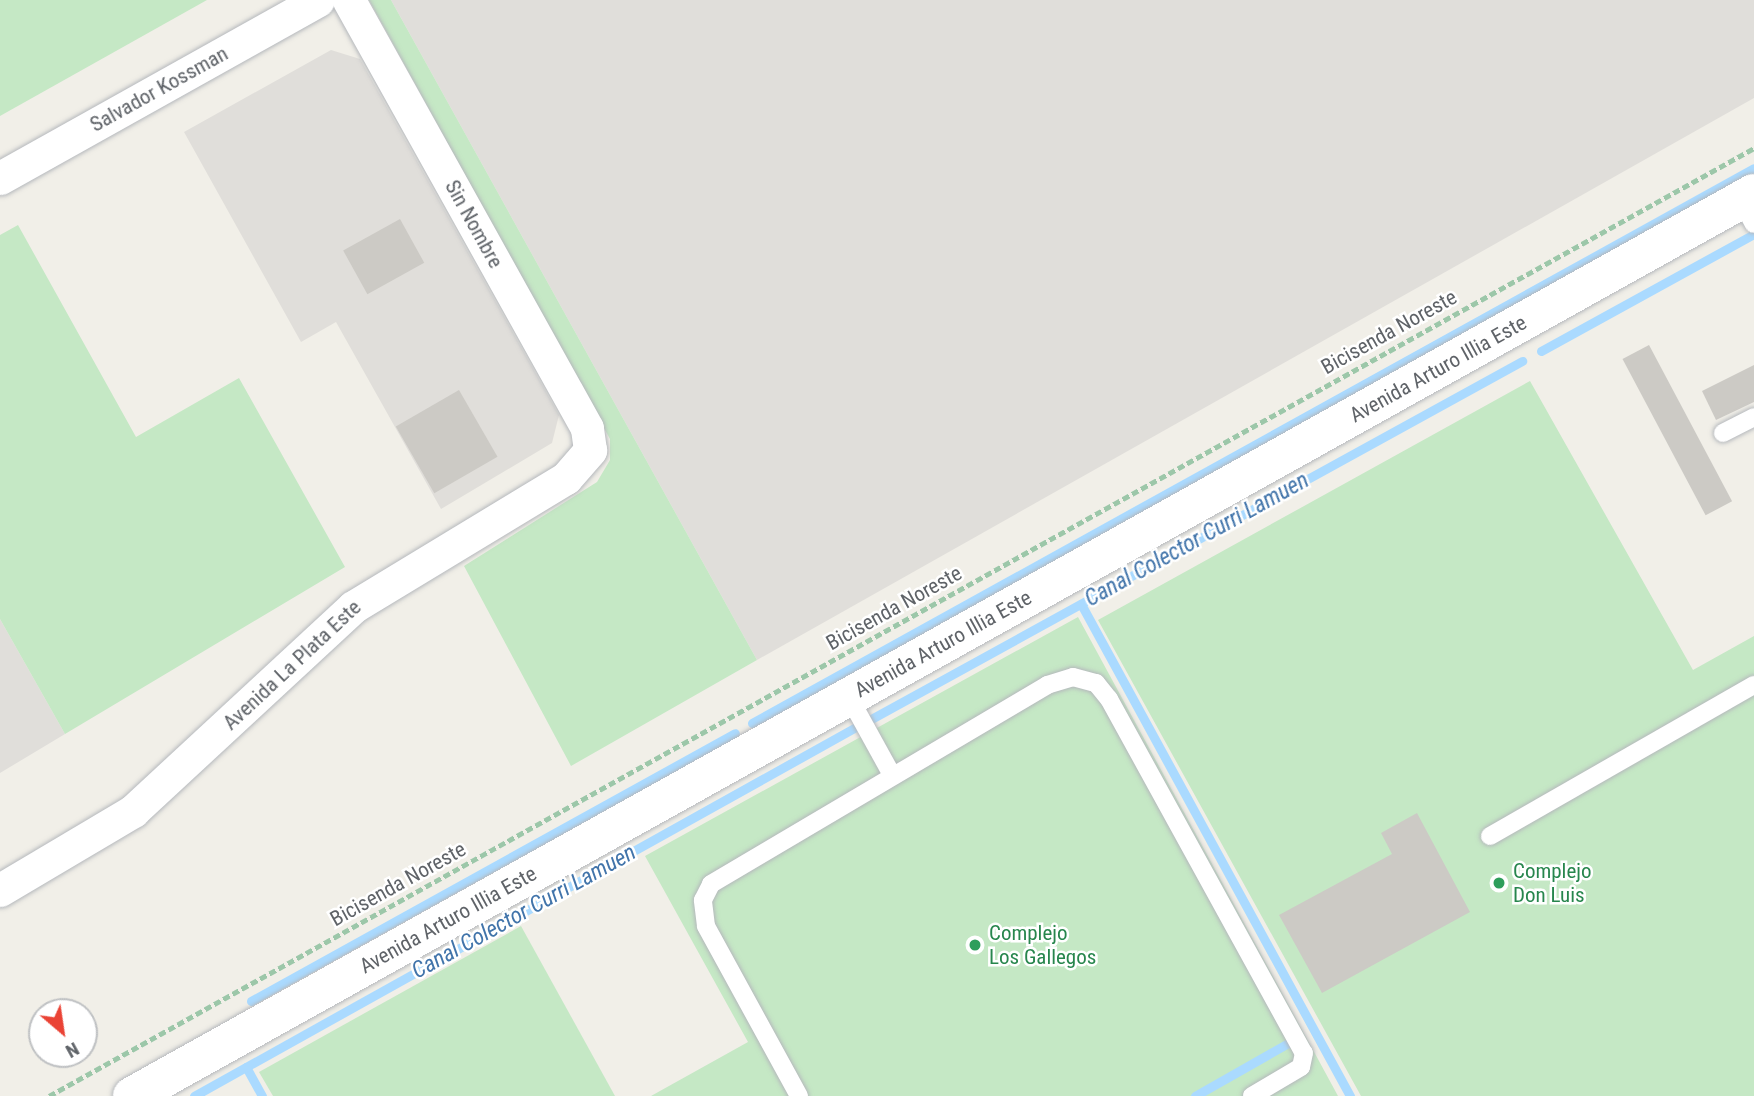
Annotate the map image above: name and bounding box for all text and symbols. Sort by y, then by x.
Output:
street label: Salvador Kossman [86,41,232,137]
street label: Sin Nombre [440,176,508,272]
street label: Bicisenda Noreste [1317,284,1461,380]
street label: Avenida Arturo Illia Este [1345,310,1531,428]
water label: Canal Colector Curri Lamuen [1080,467,1314,613]
street label: Bicisenda Noreste [822,560,966,656]
street label: Avenida Arturo Illia Este [850,585,1036,703]
street label: Avenida La Plata Este [218,595,366,735]
street label: Bicisenda Noreste [326,836,470,932]
water label: Canal Colector Curri Lamuen [407,839,641,985]
place label: Complejo Don Luis [1513,858,1592,908]
street label: Avenida Arturo Illia Este [355,861,541,979]
marker: Complejo Don Luis [1491,875,1507,891]
place label: Complejo Los Gallegos [989,920,1096,970]
marker: Complejo Los Gallegos [967,937,983,953]
north arrow [28,998,98,1068]
text: N [62,1037,83,1063]

